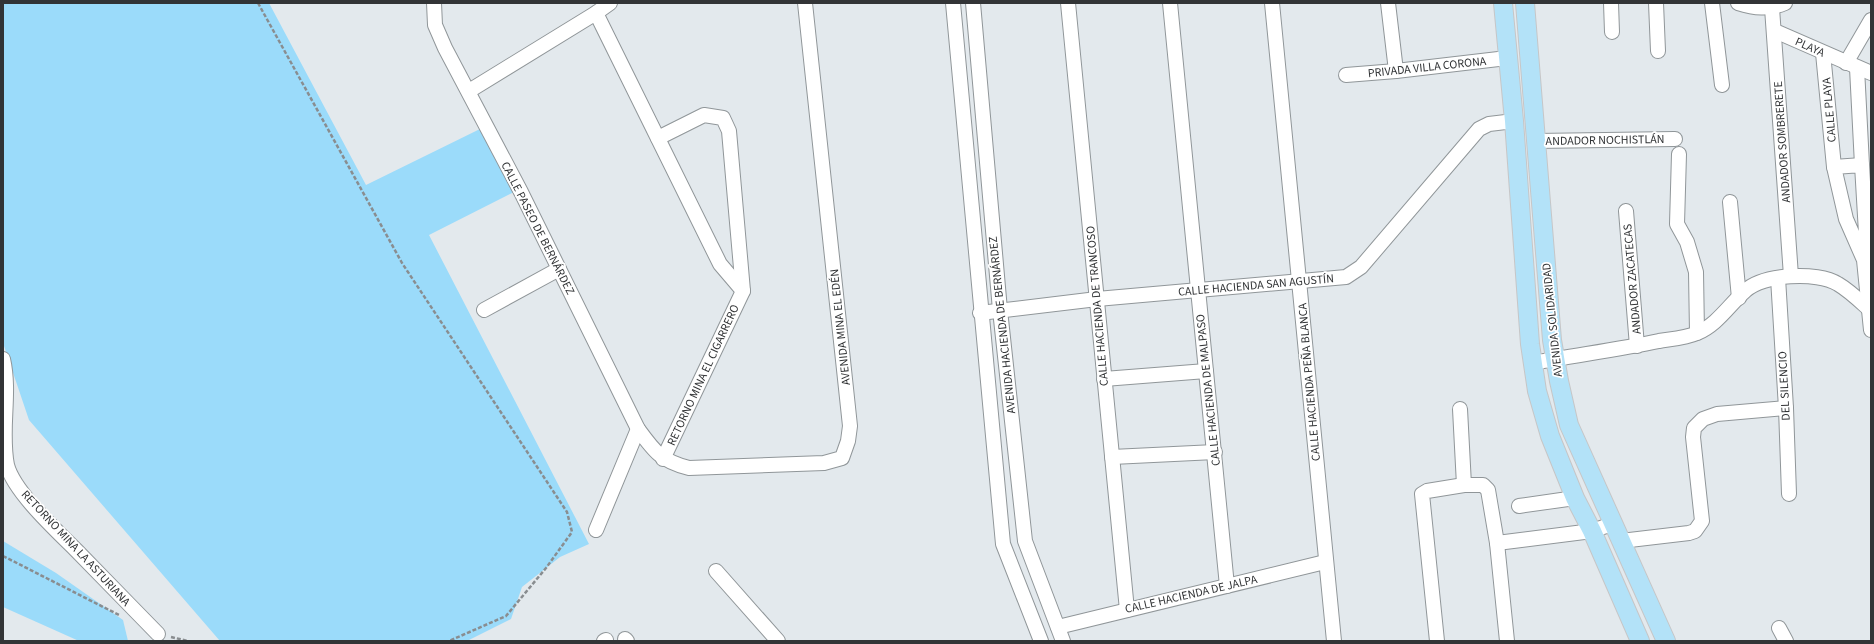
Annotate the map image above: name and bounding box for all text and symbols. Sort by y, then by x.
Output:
street label: PLAYA [1792,33,1828,62]
street label: PRIVADA VILLA CORONA [1367,53,1488,82]
street label: CALLE PLAYA [1818,76,1841,143]
street label: ANDADOR SOMBRERETE [1770,81,1795,203]
street label: ANDADOR NOCHISTLÁN [1545,131,1665,150]
street label: CALLE PASEO DE BERNÁRDEZ [497,159,579,298]
street label: ANDADOR ZACATECAS [1619,223,1646,335]
street label: CALLE HACIENDA DE TRANCOSO [1082,225,1113,387]
street label: AVENIDA HACIENDA DE BERNÁRDEZ [985,236,1020,414]
street label: AVENIDA SOLIDARIDAD [1538,262,1567,378]
street label: AVENIDA MINA EL EDÉN [826,268,855,386]
street label: CALLE HACIENDA SAN AGUSTÍN [1177,270,1335,301]
street label: RETORNO MINA EL CIGARRERO [663,302,744,449]
street label: CALLE HACIENDA PEÑA BLANCA [1294,302,1325,462]
street label: CALLE HACIENDA DE MALPASO [1192,313,1225,467]
street label: DEL SILENCIO [1774,351,1795,421]
street label: RETORNO MINA LA ASTURIANA [17,487,134,611]
street label: CALLE HACIENDA DE JALPA [1123,571,1259,618]

